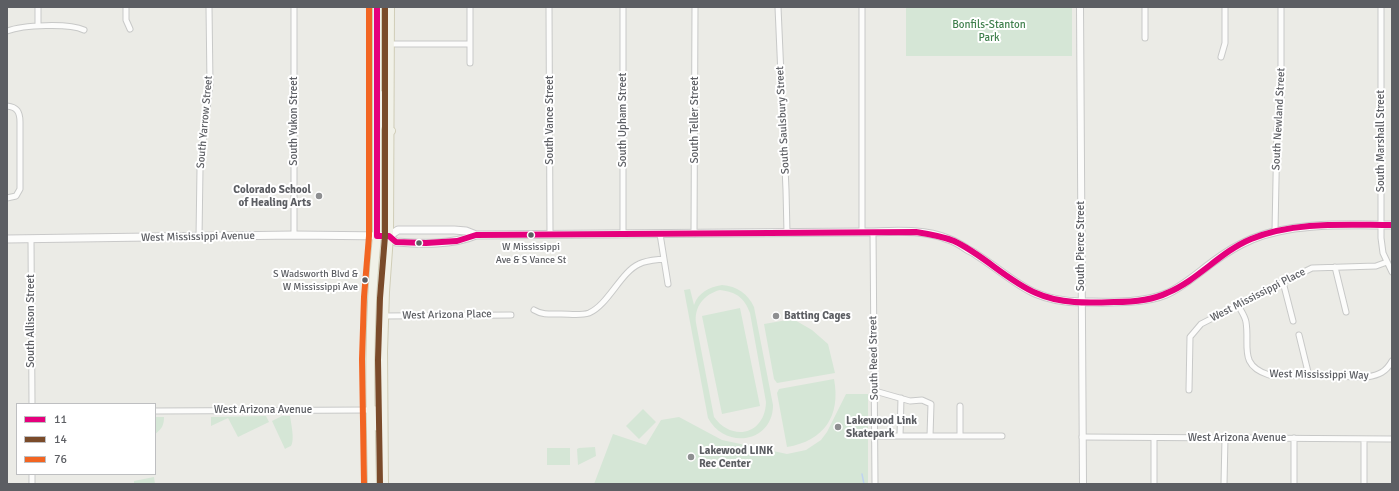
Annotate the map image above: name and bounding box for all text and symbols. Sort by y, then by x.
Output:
park label: Bonfils-Stanton Park [952,18,1026,44]
street label: South Saulsbury Street [774,66,792,174]
street label: South Newland Street [1270,67,1288,171]
street label: South Upham Street [616,73,630,167]
street label: South Yarrow Street [194,75,216,169]
street label: South Vance Street [543,75,557,165]
street label: South Yukon Street [287,76,301,166]
street label: South Teller Street [688,77,702,163]
street label: South Marshall Street [1374,90,1388,192]
place label: Colorado School of Healing Arts [233,183,311,209]
marker: Colorado School of Healing Arts [314,191,324,201]
street label: South Pierce Street [1074,201,1088,291]
street label: West Mississippi Avenue [141,229,255,245]
marker: W Mississippi Ave & S Vance St [526,230,536,240]
unlabelled marker [414,238,424,248]
place label: W Mississippi Ave & S Vance St [496,241,566,264]
street label: West Mississippi Place [1208,265,1308,325]
place label: S Wadsworth Blvd & W Mississippi Ave [273,268,358,292]
street label: South Allison Street [24,274,38,368]
marker: S Wadsworth Blvd & W Mississippi Ave [360,275,370,285]
street label: West Arizona Place [402,308,492,322]
place label: Batting Cages [784,309,851,323]
marker: Batting Cages [771,311,781,321]
street label: South Reed Street [867,316,881,400]
street label: West Mississippi Way [1269,368,1369,382]
legend [16,403,156,475]
street label: West Arizona Avenue [214,403,312,417]
text: 11 [54,412,67,427]
place label: Lakewood Link Skatepark [846,414,917,440]
marker: Lakewood Link Skatepark [833,422,843,432]
street label: West Arizona Avenue [1188,431,1286,445]
text: 14 [54,432,67,447]
place label: Lakewood LINK Rec Center [699,444,773,470]
text: 76 [54,452,67,467]
marker: Lakewood LINK Rec Center [686,452,696,462]

